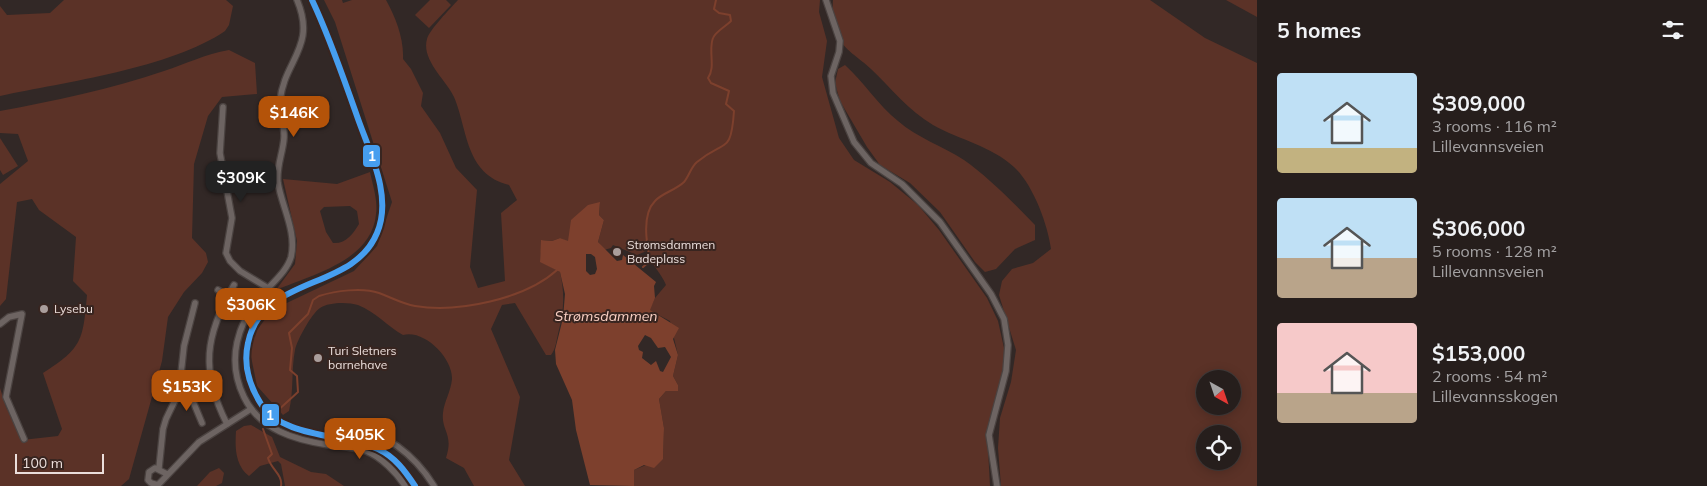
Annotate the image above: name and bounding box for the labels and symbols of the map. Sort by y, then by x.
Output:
pin: $146K [259,96,329,138]
line badge: 1 [362,144,381,168]
text: 1 [368,147,376,165]
pin: $309K [206,160,276,203]
place label: Strømsdammen Badeplass [627,237,715,266]
marker: Strømsdammen Badeplass [611,246,623,258]
pin: $306K [216,288,286,330]
place label: Lysebu [54,301,93,316]
marker: Lysebu [38,303,50,315]
water label: Strømsdammen [554,307,658,325]
place label: Turi Sletners barnehave [328,343,397,372]
marker: Turi Sletners barnehave [312,352,324,364]
pin: $153K [152,370,222,412]
north arrow [1196,370,1241,415]
line badge: 1 [261,403,280,427]
text: 1 [266,406,274,424]
pin: $405K [325,418,395,460]
scale bar [15,451,104,474]

